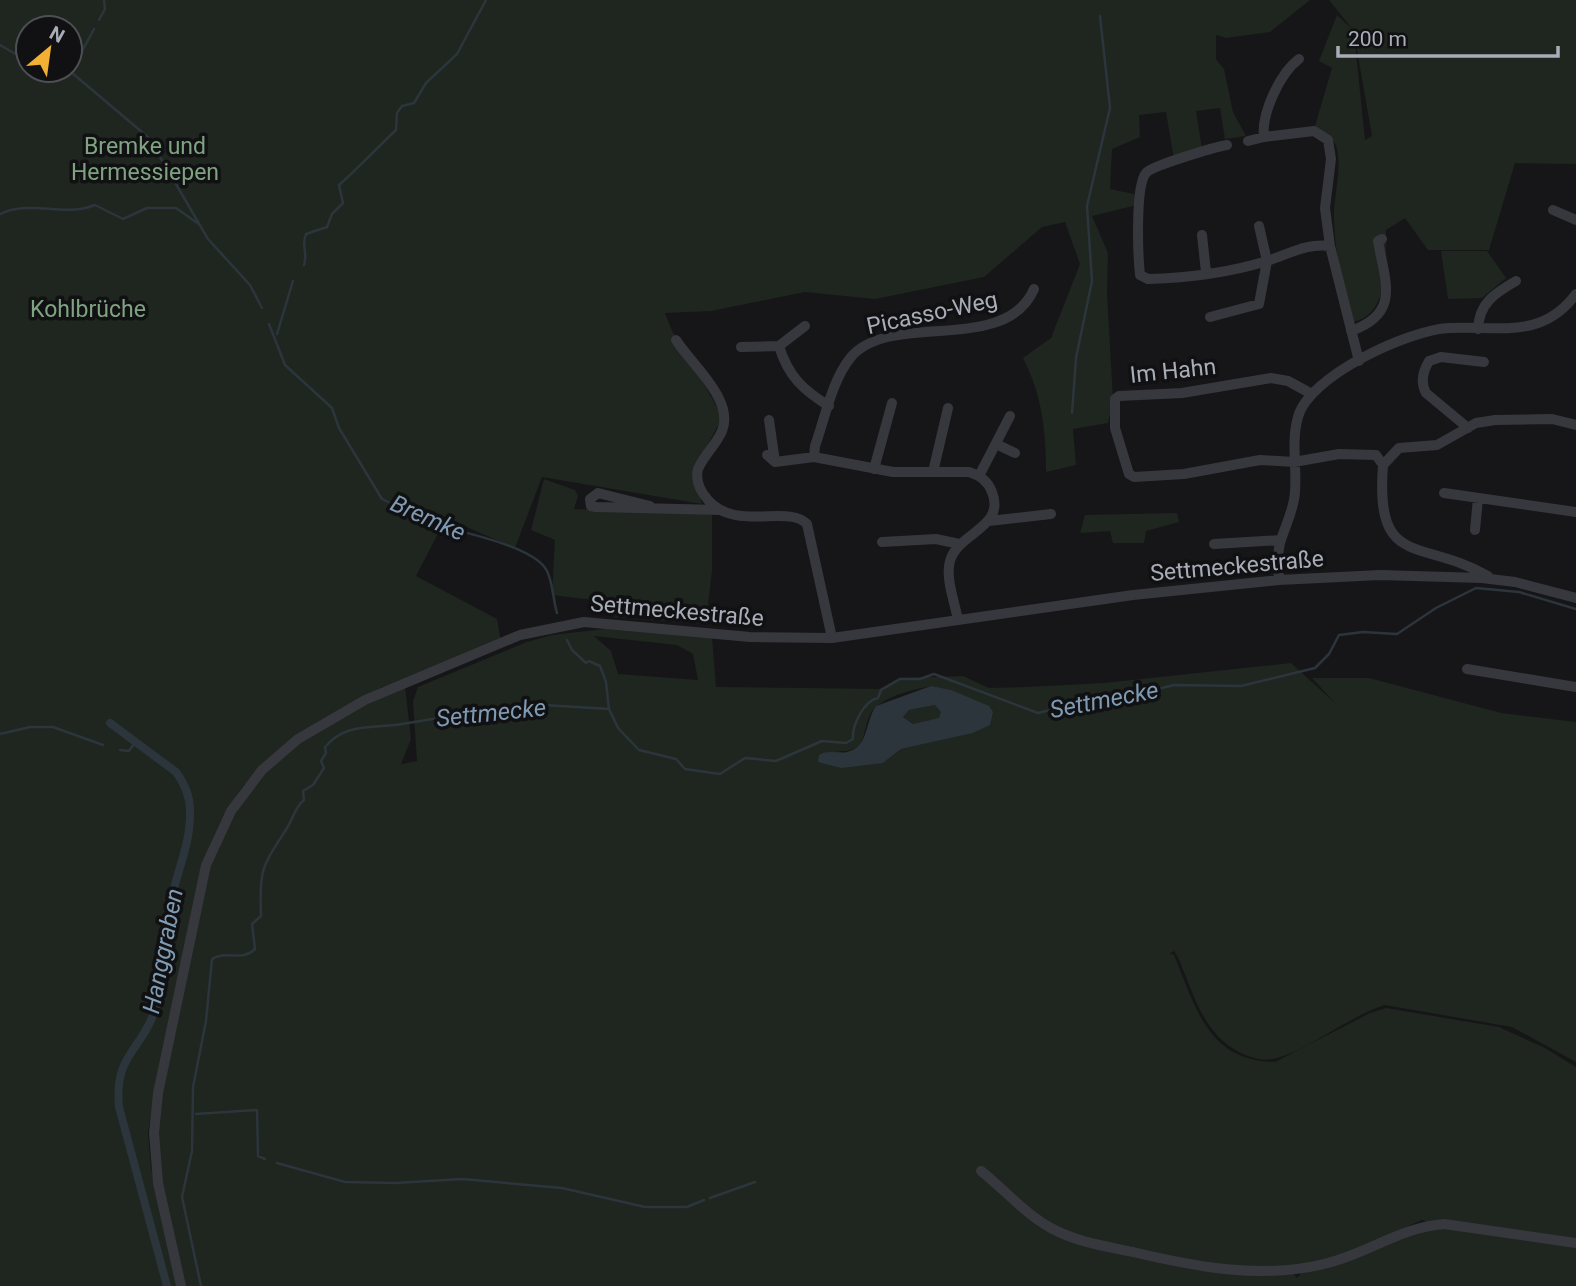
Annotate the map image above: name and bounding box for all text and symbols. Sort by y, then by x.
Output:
north arrow [14,14,84,84]
scale bar [1338,14,1558,58]
text: N [46,21,68,48]
text: 200 m [1348,27,1407,51]
park label: Bremke und Hermessiepen [71,133,219,186]
street label: Picasso-Weg [864,286,1000,340]
park label: Kohlbrüche [30,296,146,323]
street label: Im Hahn [1129,353,1217,389]
water label: Bremke [386,489,470,547]
street label: Settmeckestraße [1149,545,1325,587]
street label: Settmeckestraße [589,590,765,632]
water label: Settmecke [1047,676,1161,724]
water label: Settmecke [435,693,547,733]
water label: Hanggraben [137,886,189,1016]

